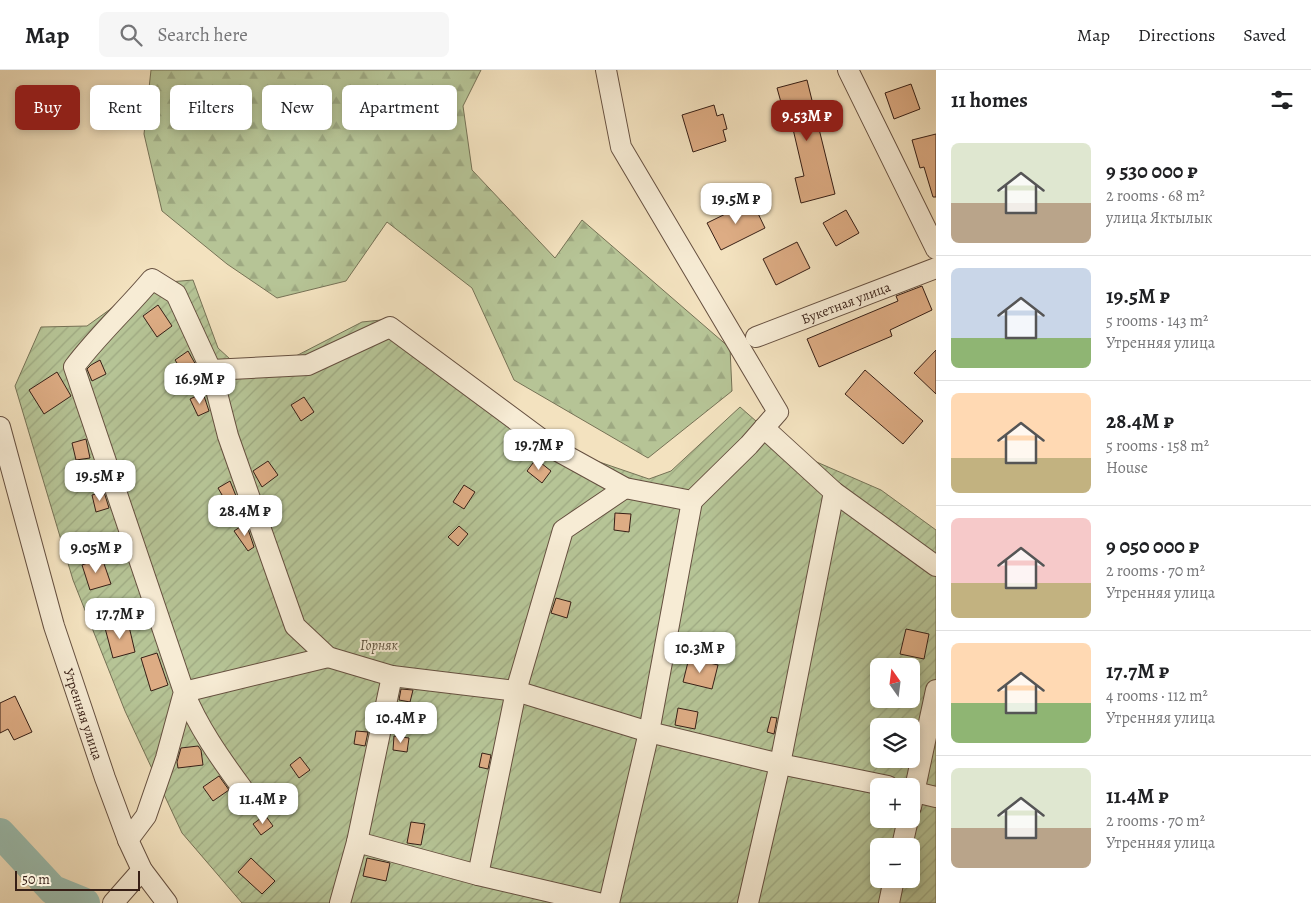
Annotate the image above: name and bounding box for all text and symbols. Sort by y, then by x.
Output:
search box [99,12,449,57]
text: Map [25,19,69,51]
icon: search [117,21,145,49]
text: Search here [157,22,248,48]
text: Map [1077,23,1110,47]
text: Directions [1138,23,1215,47]
text: Saved [1243,23,1286,47]
chip: Buy [15,85,80,130]
chip: Rent [90,85,160,130]
chip: Filters [170,85,252,130]
chip: New [262,85,332,130]
chip: Apartment [342,85,457,130]
text: 11 homes [951,86,1028,114]
icon: filters [1268,86,1296,114]
pin: 9.53M ₽ [761,100,853,142]
text: 9.53M ₽ [782,105,832,127]
text: 9 530 000 ₽ [1106,157,1198,185]
icon: home [991,163,1051,223]
pin: 19.5M ₽ [690,182,782,225]
text: 2 rooms · 68 m² [1106,185,1205,207]
text: 19.5M ₽ [712,188,760,210]
text: улица Яктылык [1106,207,1213,229]
street label: Букетная улица [798,277,894,328]
text: 19.5M ₽ [1106,282,1170,310]
icon: home [991,288,1051,348]
text: 5 rooms · 143 m² [1106,310,1208,332]
text: Утренняя улица [1106,332,1215,354]
pin: 16.9M ₽ [154,362,246,405]
text: 16.9M ₽ [175,368,225,390]
text: 28.4M ₽ [1106,407,1174,435]
icon: home [991,413,1051,473]
pin: 19.7M ₽ [493,428,585,471]
text: 19.7M ₽ [515,434,563,456]
text: 5 rooms · 158 m² [1106,435,1209,457]
text: House [1106,457,1148,479]
pin: 19.5M ₽ [54,460,146,502]
text: 19.5M ₽ [76,465,124,487]
pin: 28.4M ₽ [199,494,291,537]
text: 28.4M ₽ [219,500,271,522]
pin: 9.05M ₽ [50,532,142,574]
text: 9 050 000 ₽ [1106,532,1199,560]
text: 9.05M ₽ [70,537,122,559]
icon: home [991,538,1051,598]
text: 2 rooms · 70 m² [1106,560,1205,582]
text: Утренняя улица [1106,582,1215,604]
pin: 17.7M ₽ [74,598,166,640]
text: 17.7M ₽ [96,603,144,625]
pin: 10.3M ₽ [654,632,746,674]
park label: Горняк [360,636,398,655]
text: 10.3M ₽ [675,637,725,659]
text: 17.7M ₽ [1106,657,1169,685]
north arrow [870,658,920,708]
map controls [870,658,920,888]
icon: home [991,663,1051,723]
street label: Утренняя улица [59,666,108,763]
text: 4 rooms · 112 m² [1106,685,1208,707]
pin: 10.4M ₽ [355,702,447,744]
text: 10.4M ₽ [376,707,426,729]
text: Утренняя улица [1106,707,1215,729]
button: layers [870,718,920,768]
button: + [870,778,920,828]
pin: 11.4M ₽ [217,782,309,825]
text: 11.4M ₽ [1106,782,1169,810]
text: 11.4M ₽ [239,788,287,810]
icon: home [991,788,1051,848]
text: 2 rooms · 70 m² [1106,810,1205,832]
text: Утренняя улица [1106,832,1215,854]
button: − [870,838,920,888]
scale bar [15,868,140,891]
text: 50 m [22,870,50,889]

